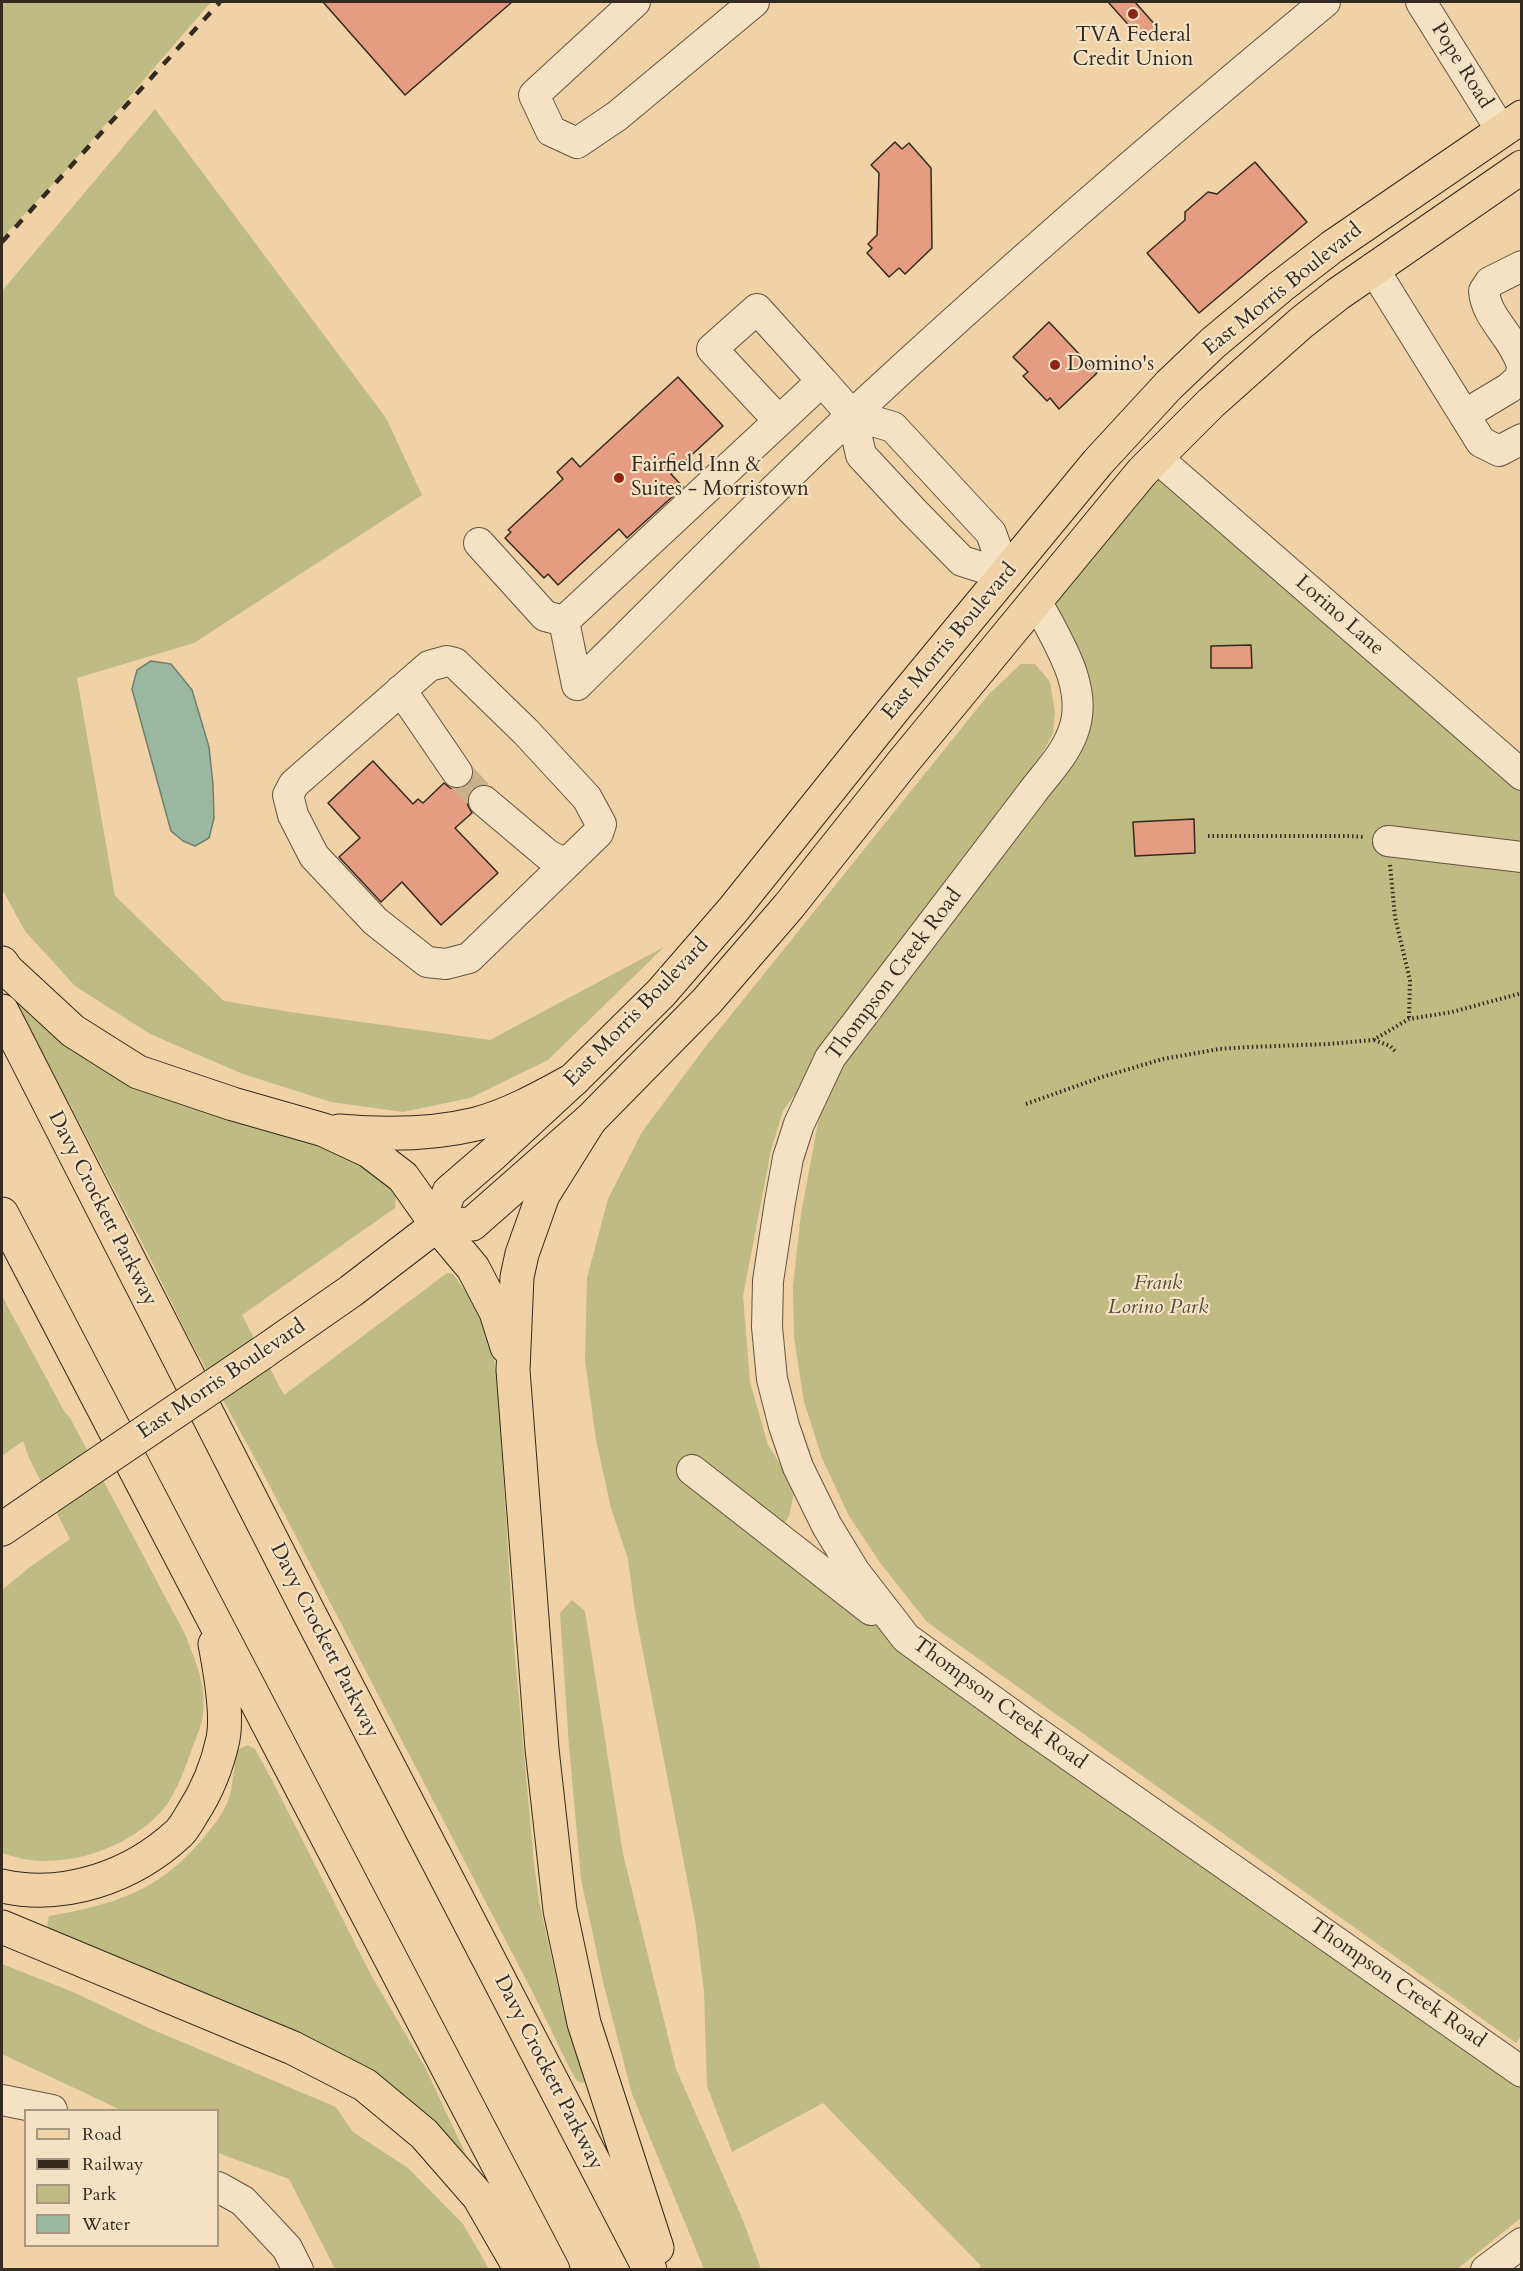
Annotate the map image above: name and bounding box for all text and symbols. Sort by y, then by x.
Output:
marker: TVA Federal Credit Union [1126,7,1140,21]
street label: Pope Road [1425,19,1497,113]
place label: TVA Federal Credit Union [1073,23,1193,73]
street label: East Morris Boulevard [1199,218,1367,362]
place label: Domino's [1067,352,1154,378]
marker: Domino's [1048,358,1062,372]
place label: Fairfield Inn & Suites - Morristown [631,453,809,503]
marker: Fairfield Inn & Suites - Morristown [612,471,626,485]
street label: East Morris Boulevard [877,558,1023,726]
street label: Lorino Lane [1289,570,1389,662]
street label: Thompson Creek Road [822,884,968,1066]
street label: East Morris Boulevard [560,933,714,1093]
street label: Davy Crockett Parkway [42,1107,162,1311]
park label: Frank Lorino Park [1108,1271,1208,1321]
street label: East Morris Boulevard [133,1314,311,1446]
street label: Davy Crockett Parkway [264,1539,384,1743]
street label: Thompson Creek Road [907,1632,1091,1776]
street label: Thompson Creek Road [1304,1914,1490,2054]
street label: Davy Crockett Parkway [488,1971,608,2175]
legend [24,2109,219,2247]
text: Road [82,2122,122,2147]
text: Railway [82,2152,144,2177]
text: Park [82,2182,117,2207]
text: Water [82,2212,130,2237]

